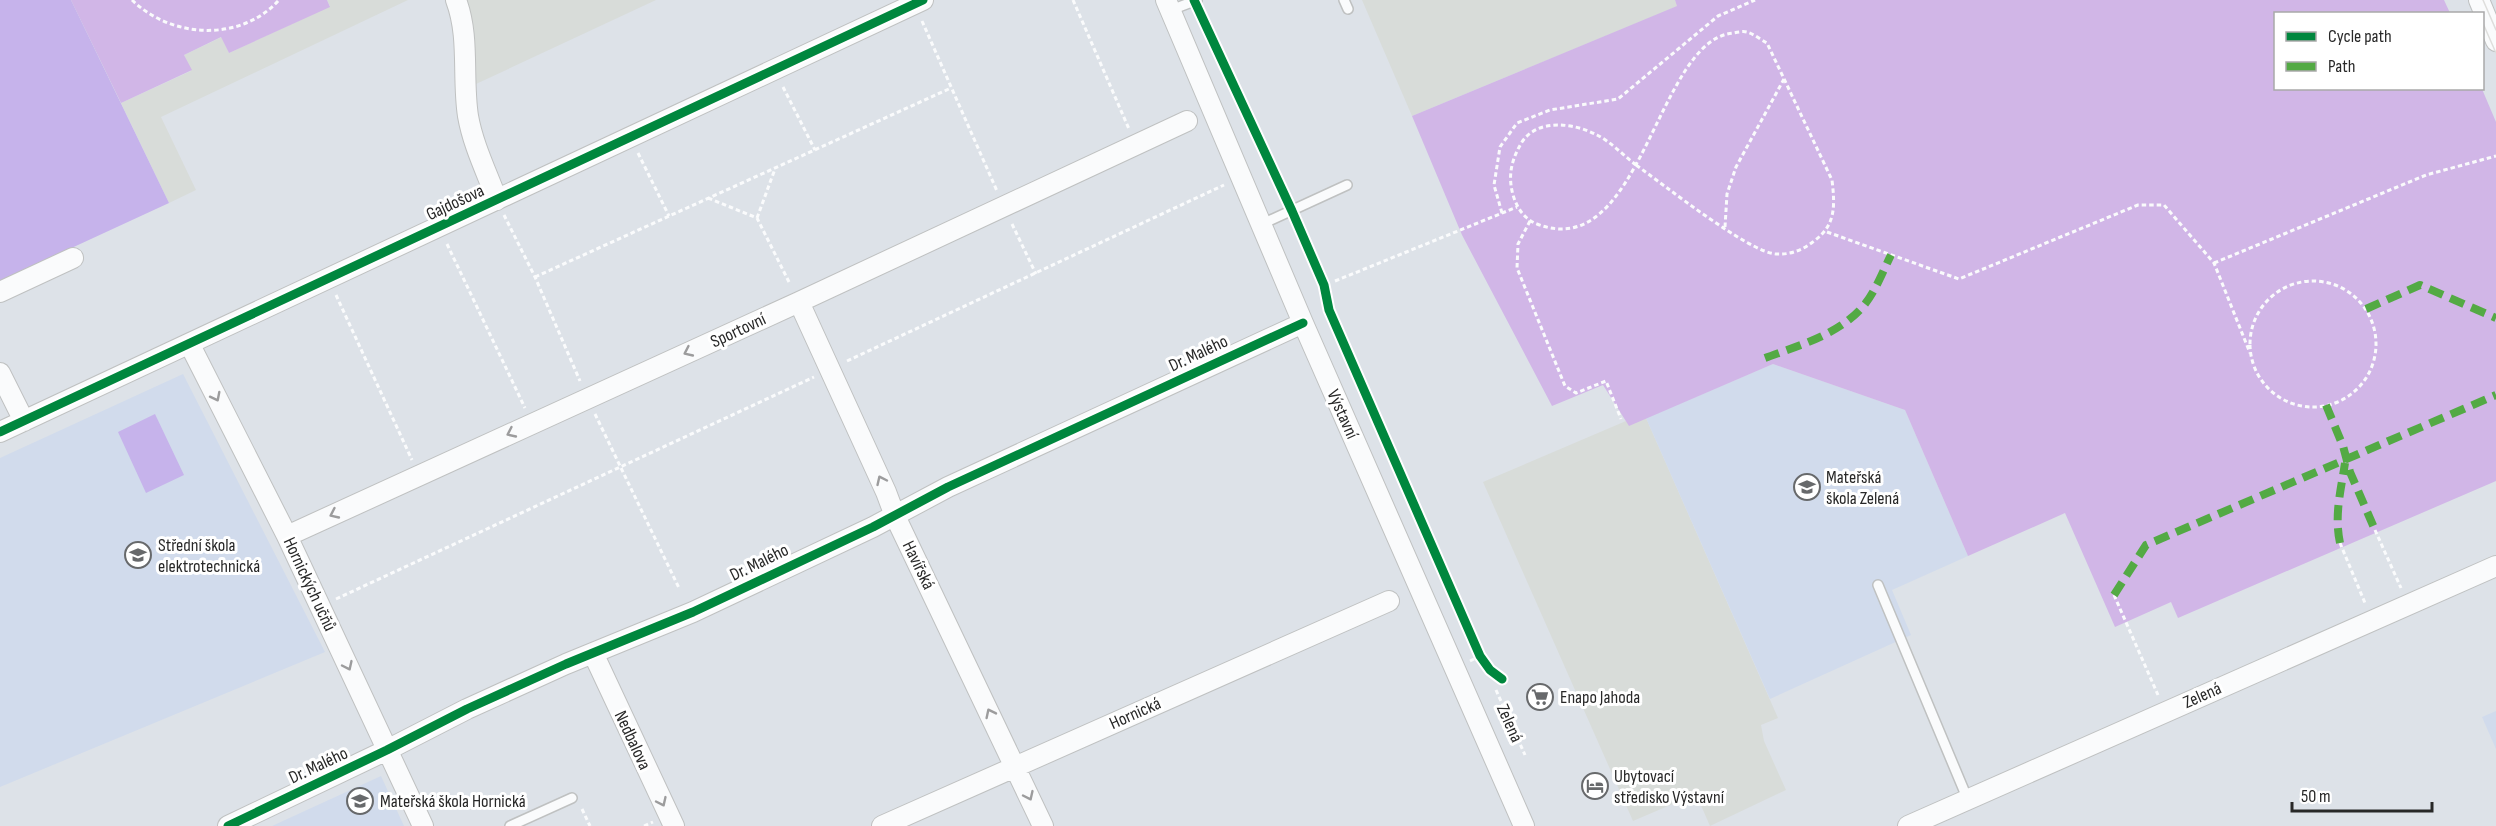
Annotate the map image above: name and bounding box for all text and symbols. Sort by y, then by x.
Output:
legend [2274,12,2484,90]
text: Cycle path [2328,26,2392,47]
text: Path [2328,56,2356,77]
street label: Gajdošova [423,180,488,225]
street label: Sportovní [707,308,770,352]
street label: Dr. Malého [1165,331,1231,376]
one-way arrow [684,345,695,357]
street label: Výstavní [1322,386,1363,443]
one-way arrow [209,391,221,402]
one-way arrow [506,426,517,438]
place label: Mateřská škola Zelená [1826,467,1899,509]
school or university icon: Mateřská škola Zelená [1792,472,1822,502]
one-way arrow [876,475,888,486]
one-way arrow [329,507,340,519]
street label: Hornických učňů [279,534,340,635]
place label: Střední škola elektrotechnická [158,535,260,577]
street label: Havířská [898,538,939,593]
street label: Dr. Malého [726,539,792,586]
school or university icon: Střední škola elektrotechnická [123,540,153,570]
one-way arrow [341,660,353,671]
street label: Zelená [2180,678,2225,713]
supermarket icon: Enapo Jahoda [1525,682,1555,712]
place label: Enapo Jahoda [1560,687,1640,708]
street label: Hornická [1106,693,1164,734]
street label: Zelená [1492,701,1527,746]
street label: Nedbalova [610,707,655,773]
one-way arrow [985,709,997,720]
street label: Dr. Malého [285,743,351,788]
place label: Ubytovací středisko Výstavní [1614,766,1725,808]
hotel icon: Ubytovací středisko Výstavní [1580,771,1610,801]
scale bar [2292,775,2432,813]
school or university icon: Mateřská škola Hornická [345,786,375,816]
text: 50 m [2301,786,2331,807]
one-way arrow [1022,789,1034,800]
place label: Mateřská škola Hornická [380,791,526,812]
one-way arrow [654,795,666,806]

